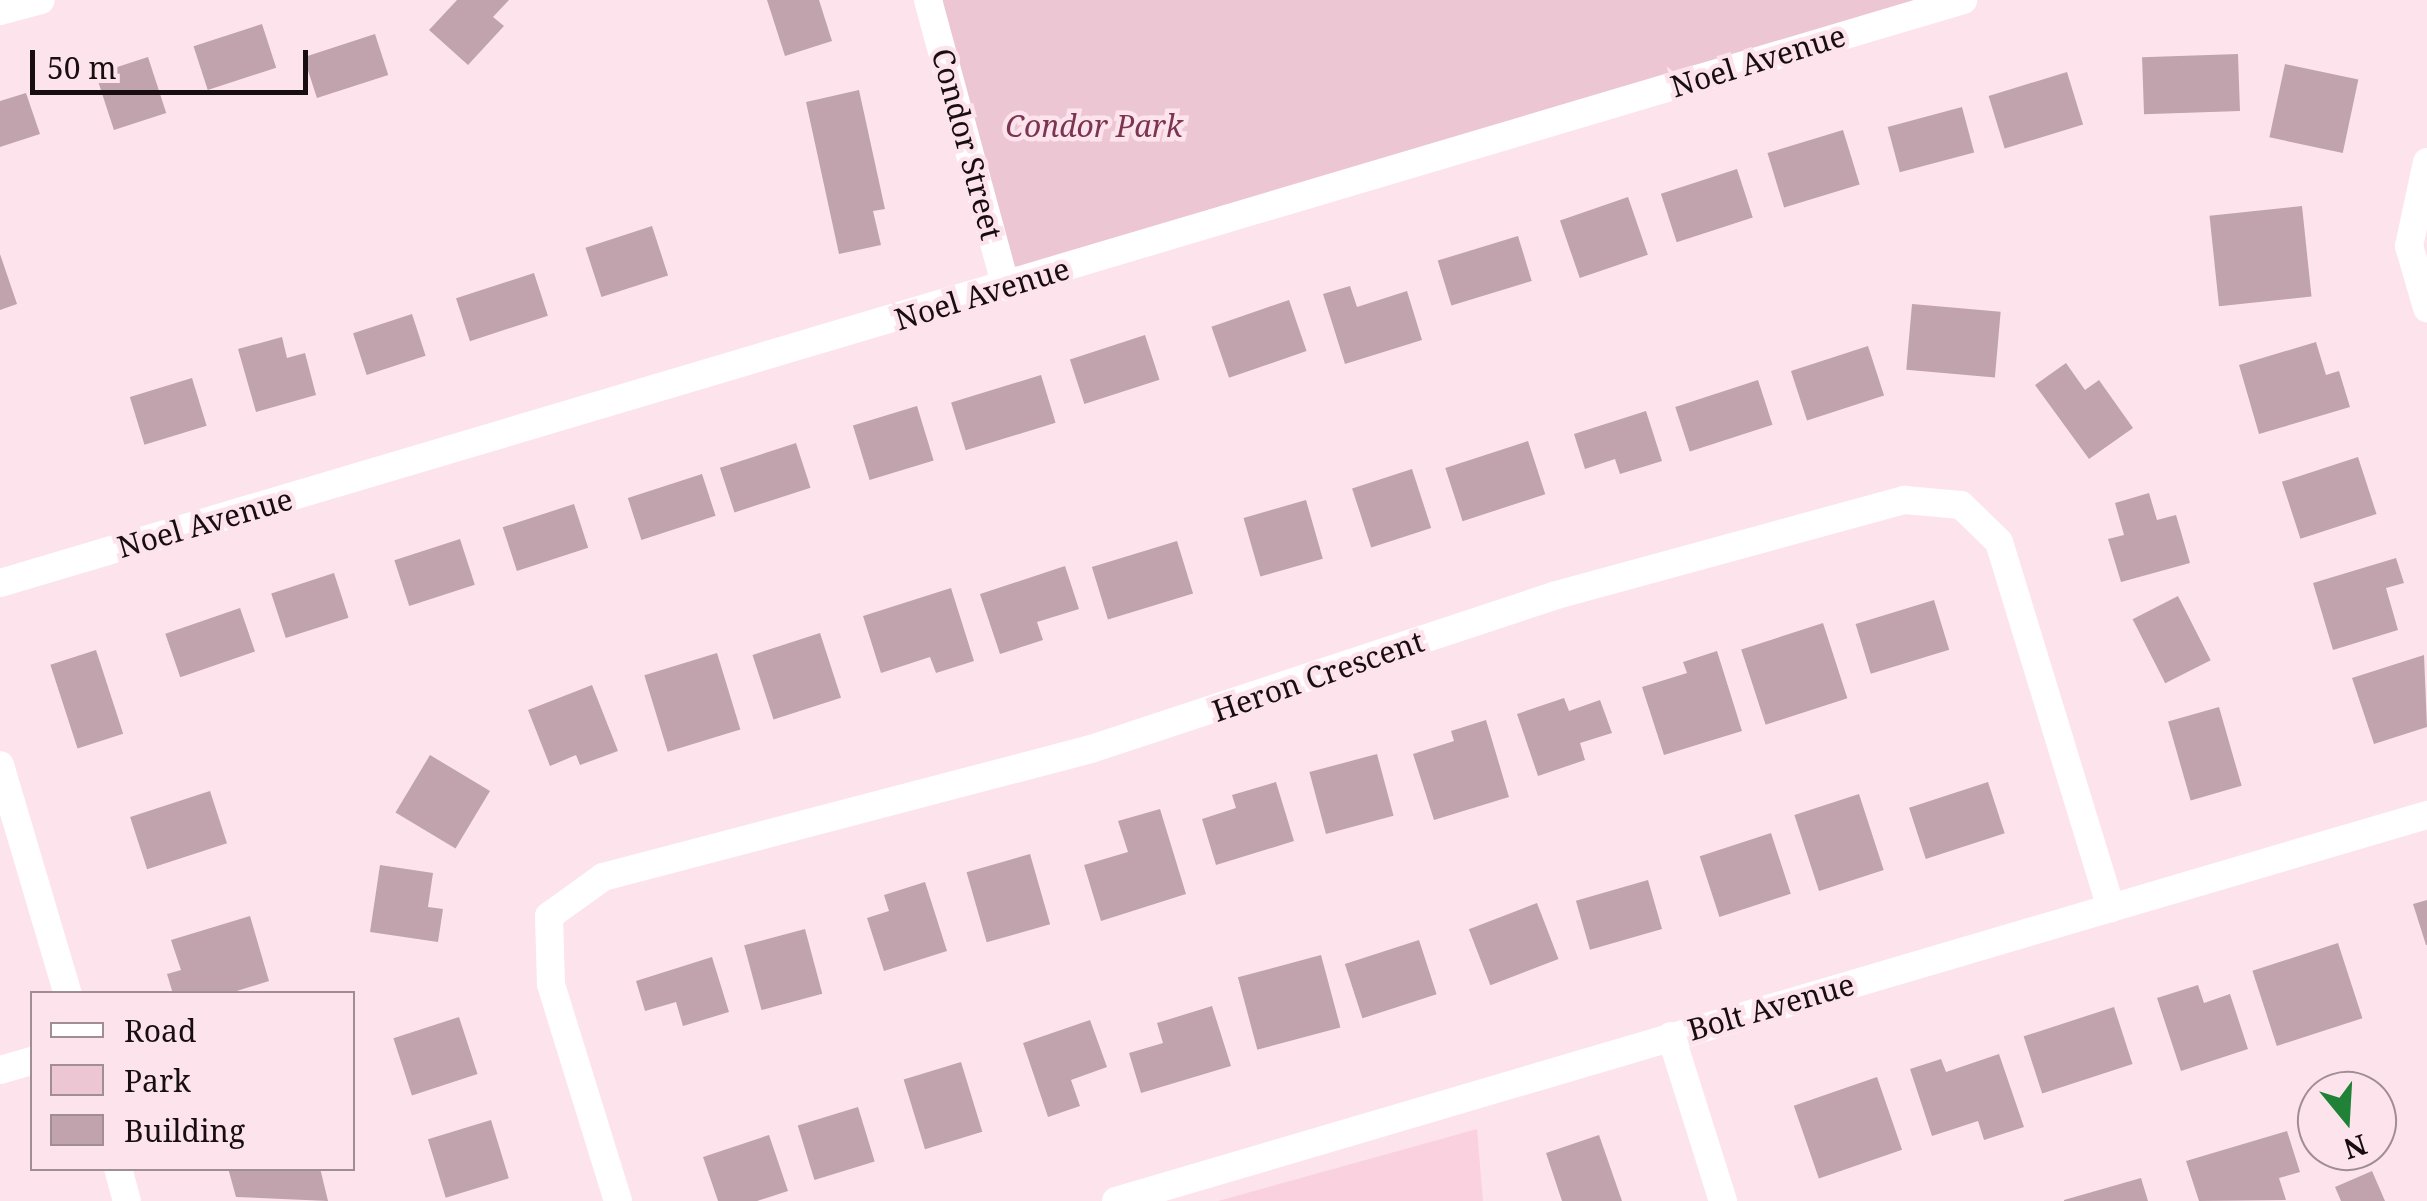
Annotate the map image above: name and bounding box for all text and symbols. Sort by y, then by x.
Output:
street label: Noel Avenue [1666,17,1850,105]
scale bar [35,30,312,92]
street label: Condor Street [924,44,1010,244]
text: 50 m [47,47,117,88]
park label: Condor Park [1005,108,1183,144]
street label: Noel Avenue [890,250,1074,338]
street label: Noel Avenue [113,481,297,565]
street label: Heron Crescent [1208,623,1428,729]
street label: Bolt Avenue [1683,966,1859,1048]
legend [30,991,355,1171]
text: Road [124,1010,196,1051]
text: Park [124,1060,191,1101]
north arrow [2297,1071,2397,1171]
text: Building [124,1110,245,1151]
text: N [2339,1126,2372,1169]

